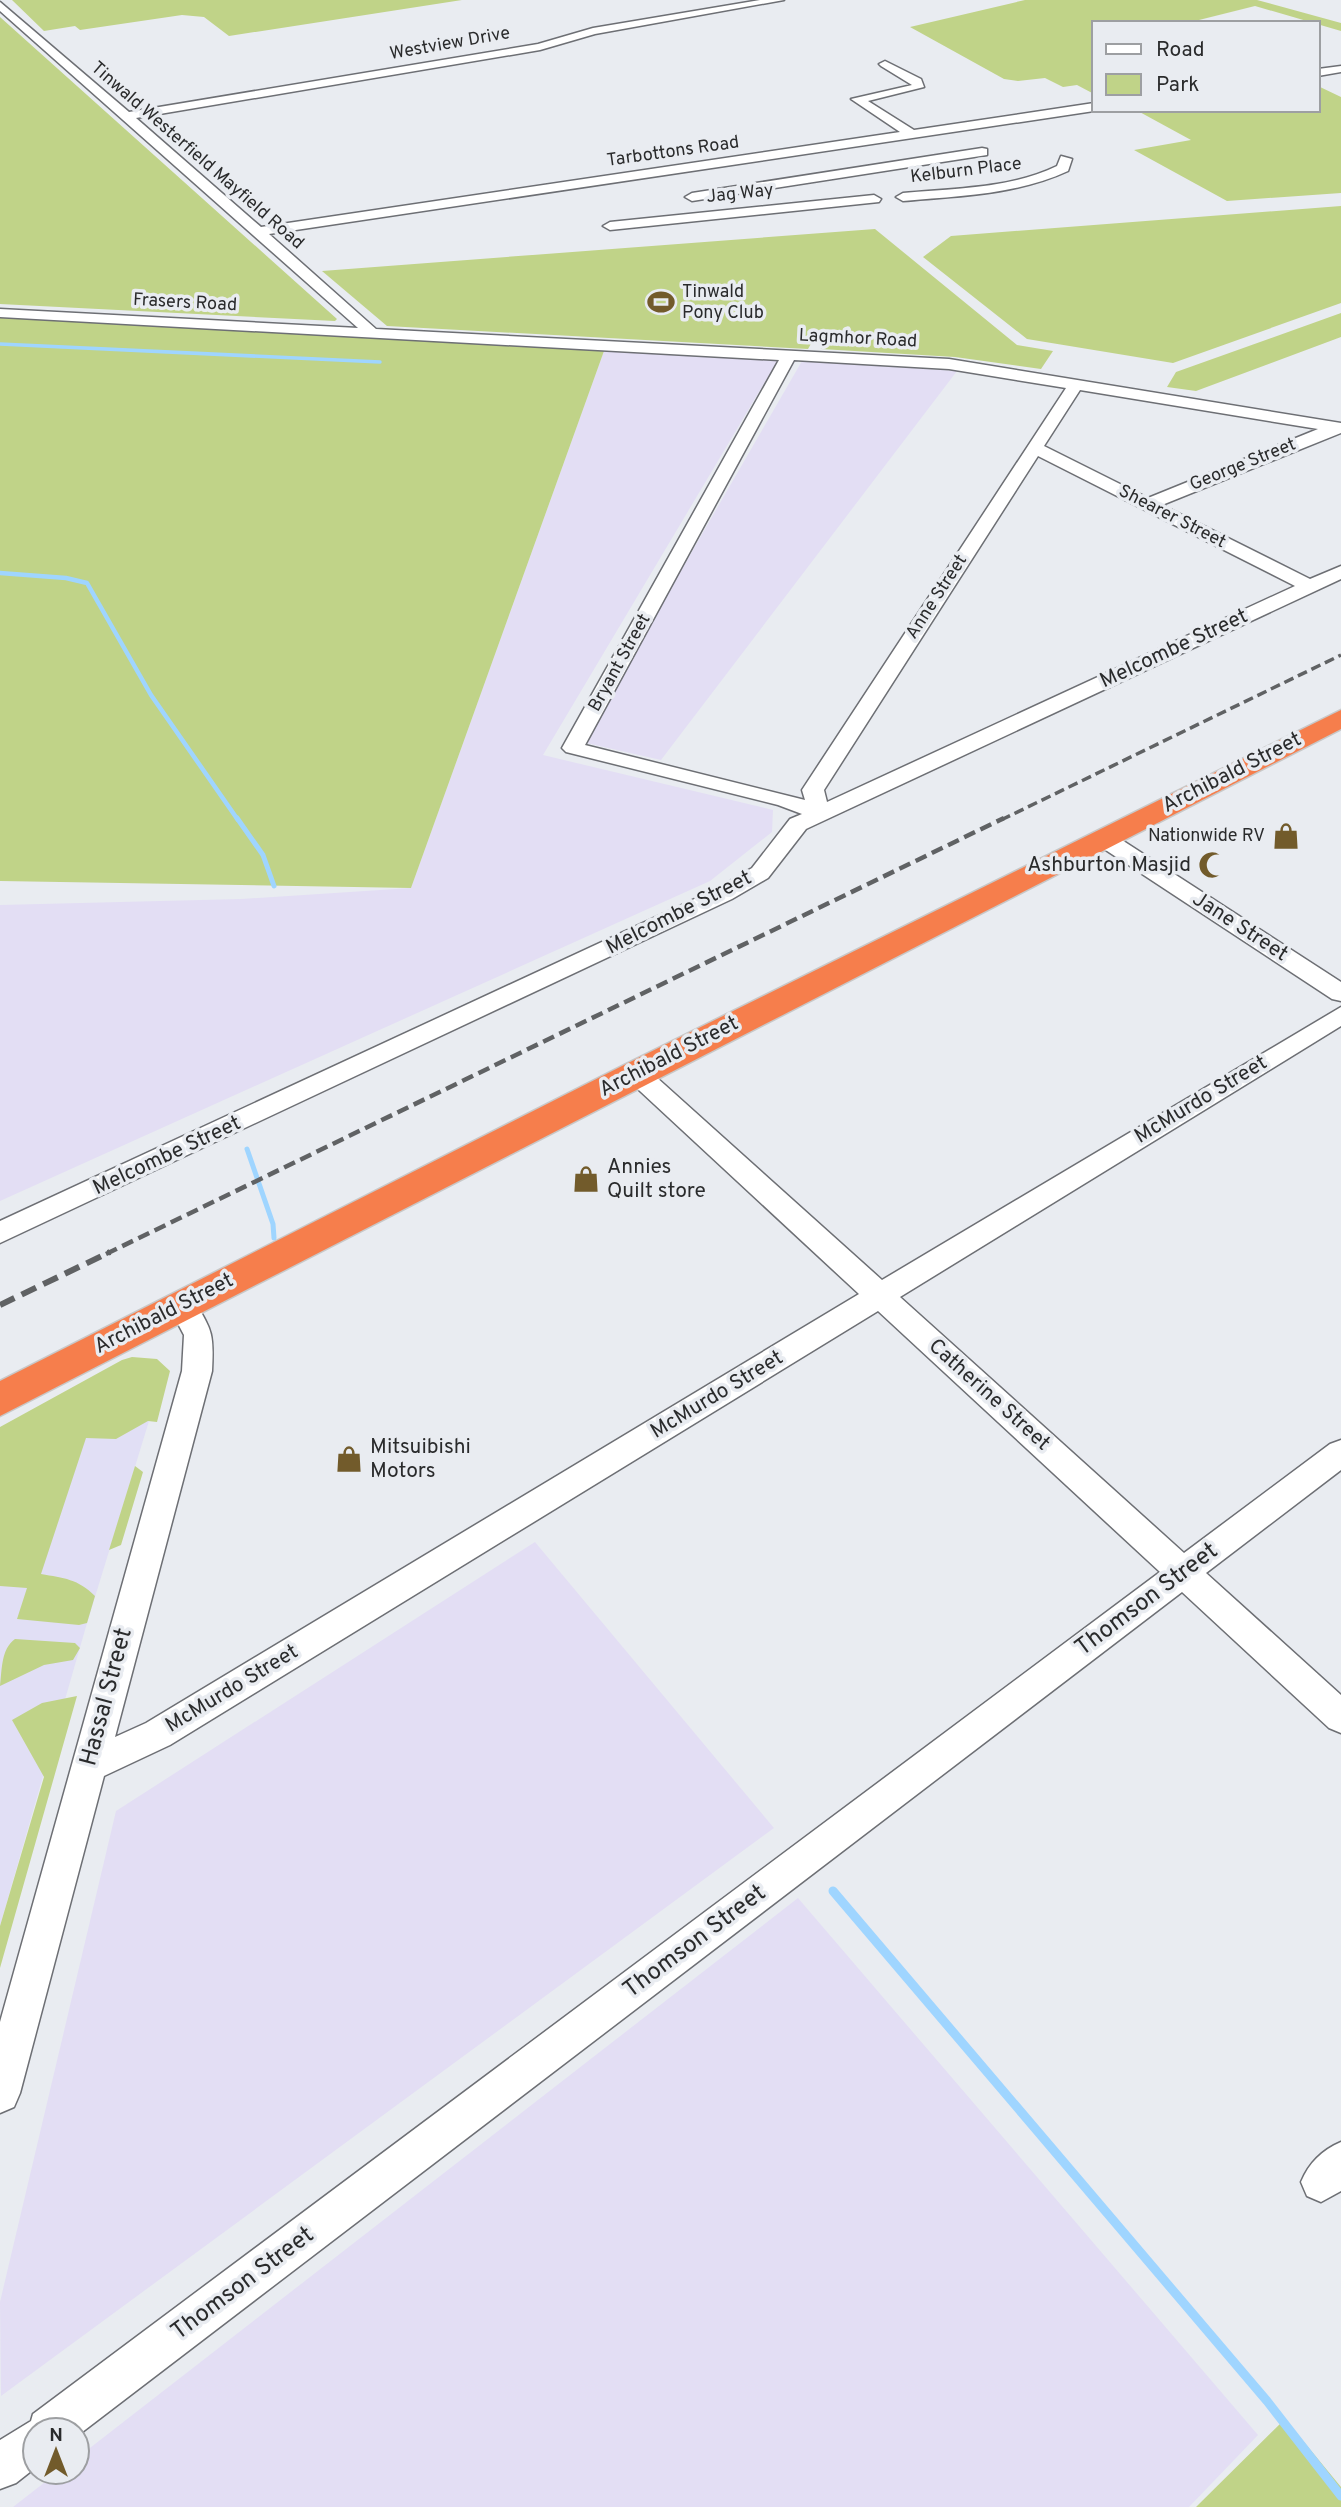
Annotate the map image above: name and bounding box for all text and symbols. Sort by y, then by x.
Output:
legend [1092,21,1320,112]
street label: Westview Drive [388,22,512,66]
text: Road [1156,37,1205,64]
street label: Tinwald Westerfield Mayfield Road [86,57,308,255]
text: Park [1156,72,1199,99]
street label: Tarbottons Road [605,131,741,173]
street label: Kelburn Place [909,153,1023,189]
street label: Jag Way [705,179,775,209]
place label: Tinwald Pony Club [682,281,764,325]
sports icon: Tinwald Pony Club [646,287,676,317]
street label: Frasers Road [132,289,238,317]
street label: Lagmhor Road [798,324,918,354]
street label: George Street [1187,433,1299,497]
street label: Shearer Street [1114,480,1230,554]
street label: Anne Street [901,550,973,644]
street label: Melcombe Street [1096,603,1252,695]
street label: Bryant Street [584,610,656,716]
street label: Archibald Street [1158,726,1306,820]
shop icon: Nationwide RV [1271,821,1301,851]
place label: Nationwide RV [1148,825,1265,848]
mosque icon: Ashburton Masjid [1197,850,1227,880]
place label: Ashburton Masjid [1027,852,1191,879]
street label: Melcombe Street [602,865,756,961]
street label: Jane Street [1187,886,1293,968]
street label: Archibald Street [595,1010,743,1104]
street label: McMurdo Street [1130,1050,1272,1150]
street label: Melcombe Street [89,1110,245,1202]
place label: Annies Quilt store [607,1154,706,1205]
shop icon: Annies Quilt store [571,1164,601,1194]
street label: Archibald Street [90,1267,238,1361]
street label: Catherine Street [922,1333,1056,1457]
street label: McMurdo Street [646,1345,788,1445]
place label: Mitsuibishi Motors [370,1434,471,1485]
shop icon: Mitsuibishi Motors [334,1444,364,1474]
street label: Thomson Street [1070,1537,1224,1663]
street label: Hassal Street [74,1625,140,1769]
street label: McMurdo Street [161,1639,303,1739]
street label: Thomson Street [618,1879,772,2005]
street label: Thomson Street [166,2221,320,2347]
north arrow [21,2416,91,2486]
text: N [49,2424,63,2448]

